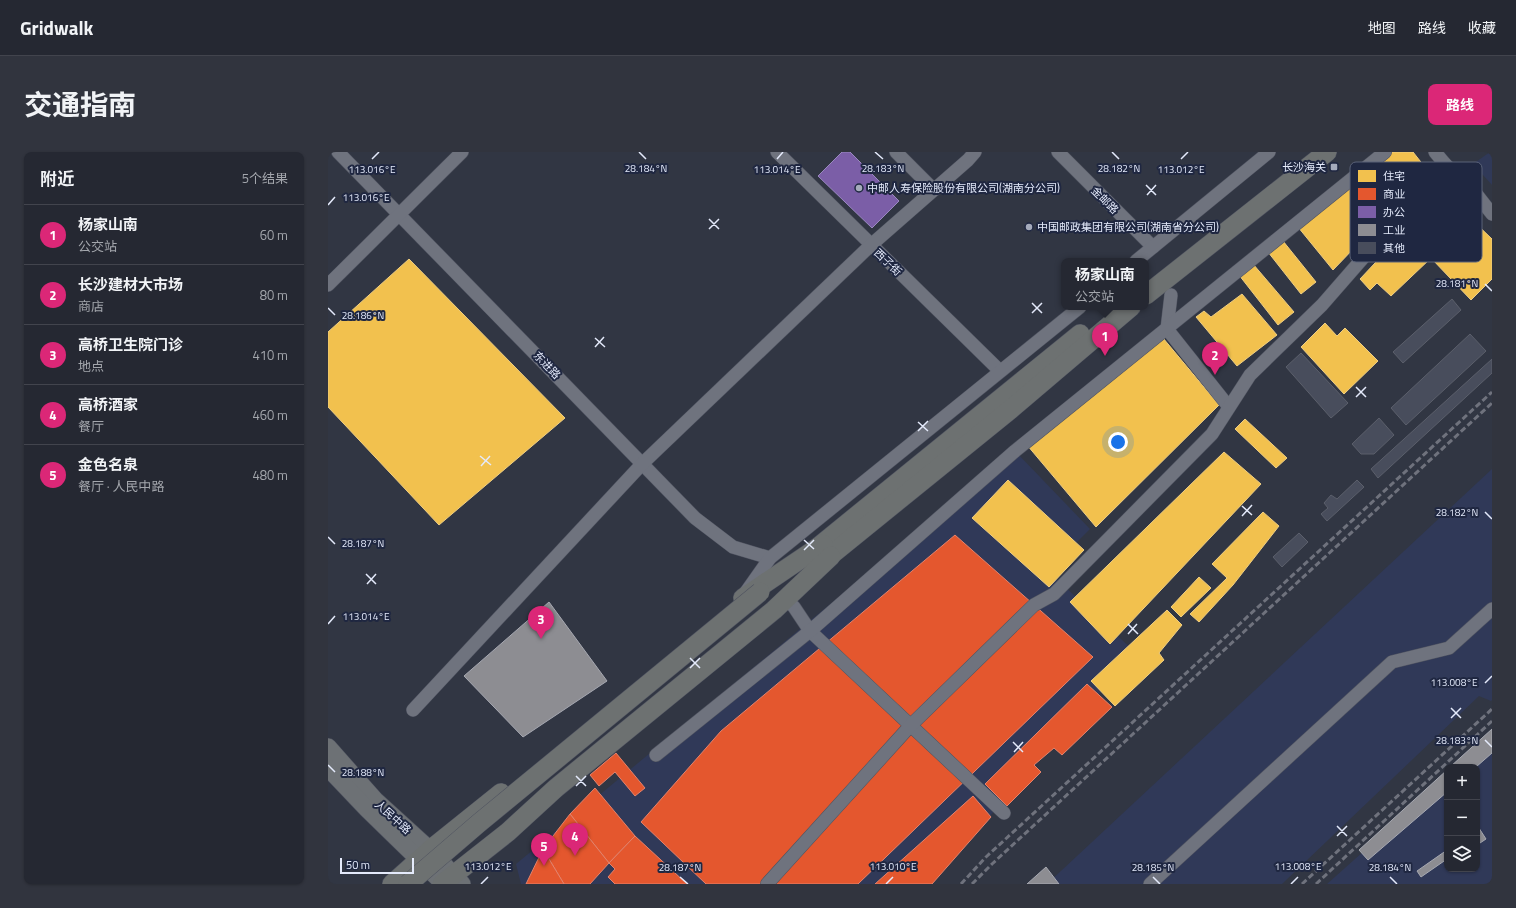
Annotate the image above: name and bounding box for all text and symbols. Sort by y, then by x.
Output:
text: Gridwalk [20,13,93,42]
text: 地图 [1368,17,1396,38]
text: 路线 [1418,17,1446,38]
text: 收藏 [1468,17,1496,38]
text: 交通指南 [24,83,136,126]
button: 路线 [1428,84,1492,125]
place label: 长沙海关 [1282,159,1326,175]
text: 28.184°N [625,161,667,176]
text: 28.183°N [862,161,904,176]
text: 28.182°N [1098,161,1140,176]
text: 113.016°E [349,162,396,177]
text: 113.014°E [754,162,801,177]
text: 113.012°E [1158,162,1205,177]
marker: 长沙海关 [1329,162,1339,172]
legend [1350,162,1482,262]
text: 附近 [40,166,74,192]
text: 5个结果 [242,168,288,188]
text: 住宅 [1383,168,1405,184]
place label: 中邮人寿保险股份有限公司(湖南分公司) [867,180,1060,196]
marker: 中邮人寿保险股份有限公司(湖南分公司) [854,183,864,193]
street label: 金邮路 [1088,183,1122,217]
text: 商业 [1383,186,1405,202]
text: 113.016°E [343,190,390,205]
text: 办公 [1383,204,1405,220]
text: 杨家山南 [78,213,138,236]
place label: 中国邮政集团有限公司(湖南省分公司) [1037,219,1219,235]
marker: 中国邮政集团有限公司(湖南省分公司) [1024,222,1034,232]
text: 工业 [1383,222,1405,238]
text: 1 [49,225,57,245]
text: 60 m [260,225,288,245]
text: 公交站 [78,236,117,256]
text: 其他 [1383,240,1405,256]
street label: 西子街 [871,245,905,279]
popup [1061,258,1149,310]
text: 杨家山南 [1075,263,1135,286]
text: 长沙建材大市场 [78,273,183,296]
text: 28.181°N [1436,276,1478,291]
text: 2 [49,285,57,305]
text: 80 m [260,285,288,305]
text: 公交站 [1075,286,1114,306]
text: 商店 [78,296,104,316]
text: 28.186°N [342,308,384,323]
pin: 1 [1092,323,1118,356]
text: 高桥卫生院门诊 [78,333,183,356]
pin: 2 [1202,342,1228,375]
text: 3 [49,345,57,365]
text: 410 m [252,345,288,365]
street label: 东进路 [530,348,564,382]
text: 地点 [78,356,104,376]
text: 高桥酒家 [78,393,138,416]
text: 4 [49,405,57,425]
text: 460 m [252,405,288,425]
text: 餐厅 [78,416,104,436]
your location [1108,432,1128,452]
text: 金色名泉 [78,453,138,476]
text: 5 [49,465,57,485]
text: 480 m [252,465,288,485]
text: 餐厅 · 人民中路 [78,476,165,496]
text: 28.182°N [1436,505,1478,520]
text: 28.187°N [342,536,384,551]
pin: 3 [528,606,554,639]
text: 113.014°E [343,609,390,624]
text: 113.008°E [1431,675,1478,690]
text: 28.183°N [1436,733,1478,748]
map controls [1444,764,1480,872]
button: + [1444,764,1480,800]
text: 28.188°N [342,765,384,780]
street label: 人民中路 [371,796,415,838]
button: − [1444,800,1480,836]
pin: 4 [562,823,588,856]
pin: 5 [531,833,557,866]
button: layers [1444,836,1480,872]
scale bar [340,856,414,875]
text: 50 m [346,857,370,873]
text: 113.012°E [465,859,512,874]
text: 113.010°E [870,859,917,874]
text: 113.008°E [1275,859,1322,874]
text: 28.187°N [659,860,701,875]
text: 28.185°N [1132,860,1174,875]
text: 28.184°N [1369,860,1411,875]

